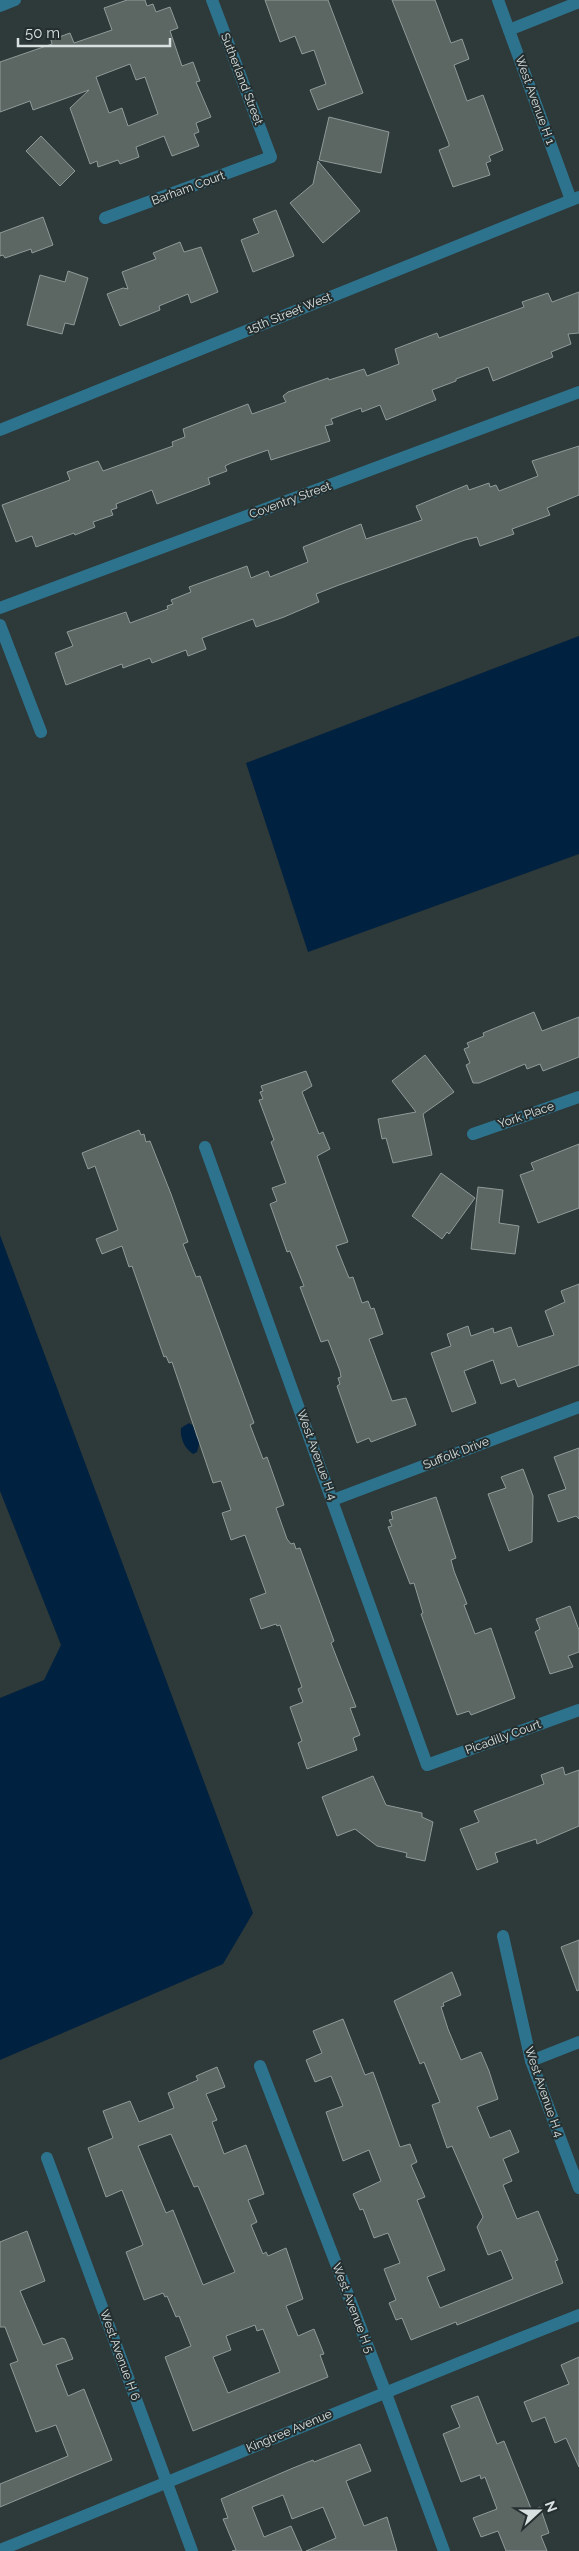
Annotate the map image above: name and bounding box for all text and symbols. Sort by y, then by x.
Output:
scale bar [18,15,170,47]
text: 50 m [25,24,60,42]
street label: Sutherland Street [218,31,266,127]
street label: West Avenue H 1 [512,54,558,146]
street label: Barham Court [149,168,227,208]
street label: 15th Street West [245,290,333,336]
street label: Coventry Street [247,479,333,521]
street label: York Place [496,1099,556,1131]
street label: West Avenue H 4 [294,1408,340,1502]
street label: Suffolk Drive [421,1434,491,1472]
street label: Picadilly Court [463,1717,543,1757]
street label: West Avenue H 4 [522,2045,566,2140]
street label: West Avenue H 5 [329,2261,377,2355]
street label: West Avenue H 6 [97,2308,143,2402]
street label: Kingtree Avenue [244,2407,334,2455]
north arrow [514,2486,564,2536]
text: N [542,2498,561,2514]

